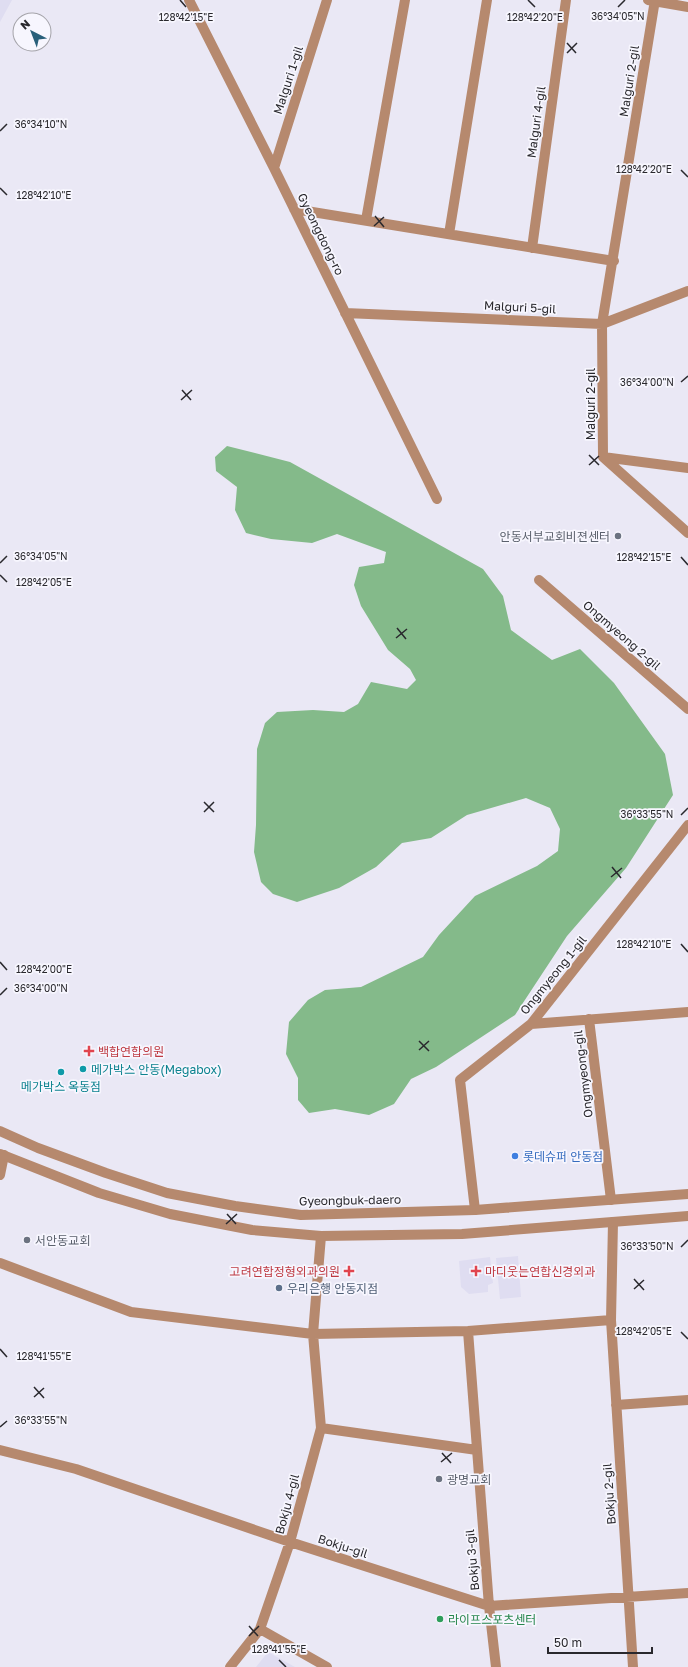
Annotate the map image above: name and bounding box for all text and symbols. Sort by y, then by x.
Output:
text: 36°34'05"N [591,10,645,22]
text: 128°42'15"E [159,11,213,23]
text: 128°42'20"E [507,11,563,23]
north arrow [12,12,52,52]
text: N [18,17,32,32]
street label: Malguri 1-gil [270,44,306,116]
street label: Malguri 2-gil [616,44,642,118]
street label: Malguri 4-gil [524,85,549,159]
text: 36°34'10"N [15,118,67,130]
text: 128°42'20"E [616,163,672,175]
text: 128°42'10"E [17,189,71,201]
street label: Gyeongdong-ro [295,190,347,278]
street label: Malguri 5-gil [484,298,557,316]
street label: Malguri 2-gil [583,368,598,440]
text: 36°34'00"N [620,376,674,388]
place label: 안동서부교회비젼센터 [500,529,610,544]
marker: 안동서부교회비젼센터 [613,531,623,541]
text: 36°34'05"N [14,550,68,562]
text: 128°42'15"E [617,551,671,563]
text: 128°42'05"E [16,576,72,588]
street label: Ongmyeong 2-gil [580,597,664,673]
text: 36°33'55"N [621,808,673,820]
street label: Ongmyeong 1-gil [517,932,590,1018]
text: 128°42'10"E [617,938,671,950]
text: 128°42'00"E [16,963,72,975]
text: 36°34'00"N [14,982,68,994]
street label: Ongmyeong-gil [570,1029,596,1119]
place label: 백합연합의원 [98,1044,164,1059]
marker: 백합연합의원 [83,1045,95,1057]
place label: 메가박스 안동(Megabox) [91,1062,222,1077]
marker: 메가박스 안동(Megabox) [78,1064,88,1074]
marker: 메가박스 옥동점 [56,1067,66,1077]
place label: 메가박스 옥동점 [21,1079,101,1094]
place label: 롯데슈퍼 안동점 [523,1149,603,1164]
marker: 롯데슈퍼 안동점 [510,1151,520,1161]
street label: Gyeongbuk-daero [299,1192,401,1208]
place label: 서안동교회 [35,1233,90,1248]
marker: 서안동교회 [22,1235,32,1245]
text: 36°33'50"N [620,1240,674,1252]
place label: 고려연합정형외과의원 [230,1264,340,1279]
place label: 마디웃는연합신경외과 [485,1264,595,1279]
marker: 고려연합정형외과의원 [343,1265,355,1277]
marker: 마디웃는연합신경외과 [470,1265,482,1277]
place label: 우리은행 안동지점 [287,1281,378,1296]
marker: 우리은행 안동지점 [274,1283,284,1293]
text: 128°42'05"E [616,1325,672,1337]
text: 128°41'55"E [17,1350,71,1362]
text: 36°33'55"N [15,1414,67,1426]
street label: Bokju 2-gil [599,1463,619,1525]
street label: Bokju 4-gil [272,1472,302,1536]
place label: 광명교회 [447,1472,491,1487]
marker: 광명교회 [434,1474,444,1484]
street label: Bokju 3-gil [462,1529,482,1591]
street label: Bokju-gil [316,1531,370,1561]
place label: 라이프스포츠센터 [448,1612,536,1627]
marker: 라이프스포츠센터 [435,1614,445,1624]
scale bar [548,1629,652,1655]
text: 50 m [554,1635,582,1650]
text: 128°41'55"E [252,1643,306,1655]

